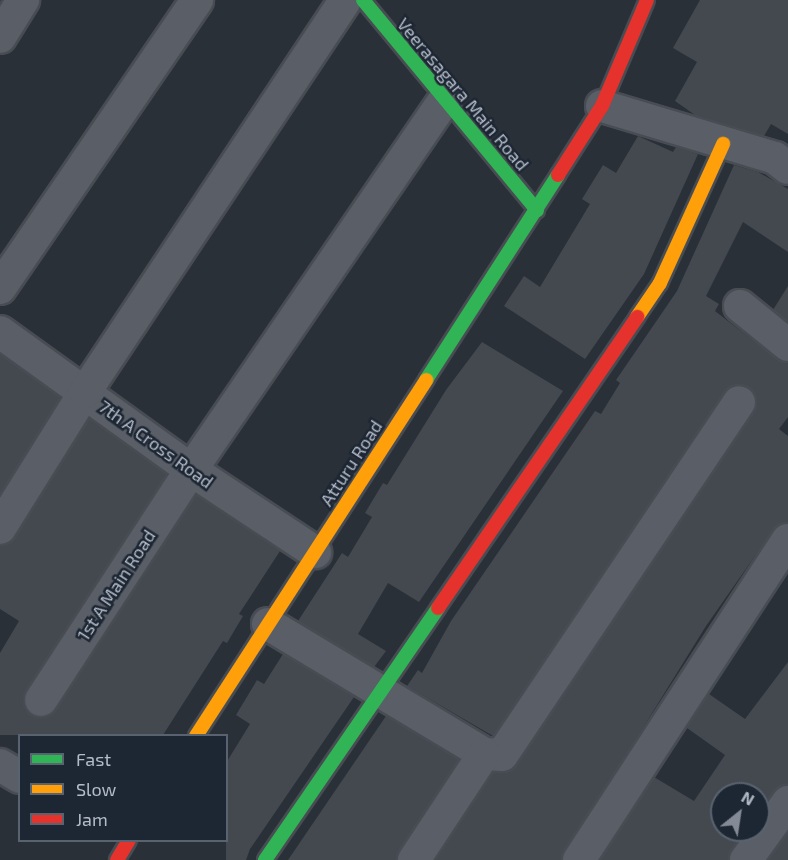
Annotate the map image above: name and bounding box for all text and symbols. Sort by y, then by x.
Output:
street label: Veerasagara Main Road [393,13,533,175]
street label: 7th A Cross Road [94,395,218,493]
street label: Atturu Road [315,416,387,510]
street label: 1st A Main Road [72,525,160,645]
legend [18,734,228,842]
text: Fast [76,748,111,770]
text: Slow [76,778,116,800]
north arrow [710,782,770,842]
text: N [738,787,758,809]
text: Jam [76,808,108,830]

